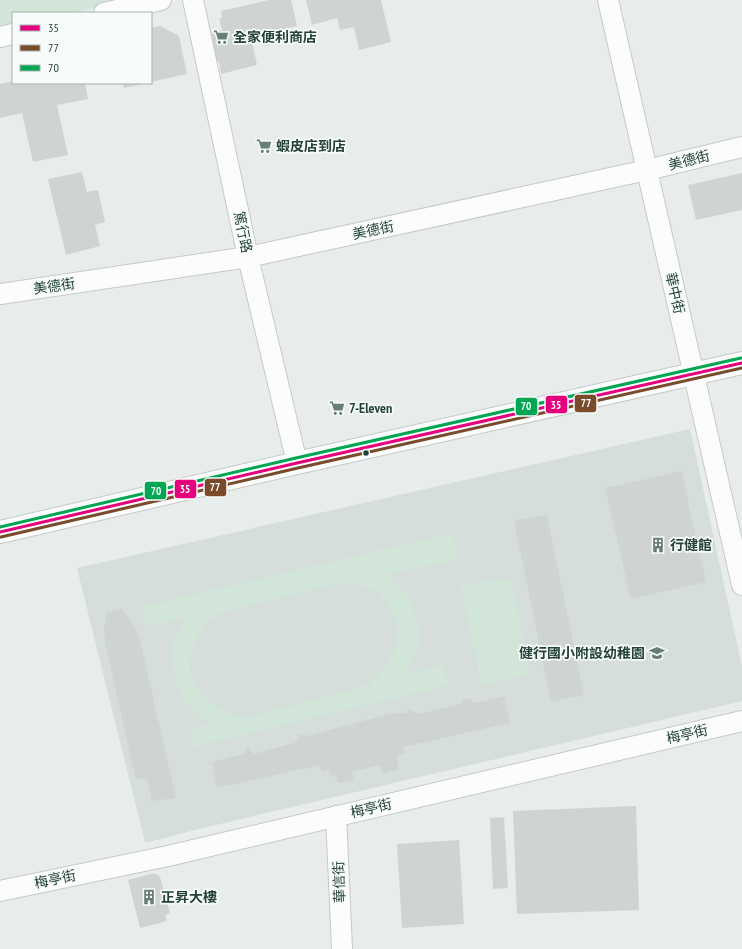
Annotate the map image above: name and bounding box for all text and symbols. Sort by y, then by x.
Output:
legend [12,12,152,84]
text: 35 [48,20,59,35]
supermarket icon: 全家便利商店 [212,28,230,46]
place label: 全家便利商店 [233,28,317,46]
text: 77 [48,40,59,55]
text: 70 [48,60,59,75]
supermarket icon: 蝦皮店到店 [255,137,273,155]
place label: 蝦皮店到店 [276,137,346,155]
street label: 美德街 [666,146,712,174]
street label: 篤行路 [230,210,256,254]
street label: 美德街 [351,217,395,243]
street label: 華中街 [662,271,688,315]
street label: 美德街 [32,274,76,298]
line badge: 77 [574,394,597,413]
line badge: 35 [545,395,568,414]
text: 77 [581,396,591,410]
line badge: 70 [515,397,538,416]
text: 35 [551,398,561,412]
supermarket icon: 7-Eleven [328,399,346,417]
place label: 7-Eleven [349,399,392,417]
text: 70 [521,399,531,413]
unlabelled marker [361,448,371,458]
line badge: 77 [204,478,227,497]
line badge: 35 [174,479,197,499]
text: 77 [210,480,220,494]
line badge: 70 [144,481,167,500]
text: 35 [180,482,190,496]
text: 70 [151,484,161,498]
building icon: 行健館 [649,536,667,554]
place label: 行健館 [670,536,712,554]
place label: 健行國小附設幼稚園 [519,644,645,662]
school or university icon: 健行國小附設幼稚園 [648,644,666,662]
street label: 梅亭街 [665,721,709,747]
street label: 梅亭街 [349,795,393,821]
street label: 華信街 [329,861,349,903]
street label: 梅亭街 [33,866,77,892]
building icon: 正昇大樓 [140,888,158,906]
place label: 正昇大樓 [161,888,217,906]

